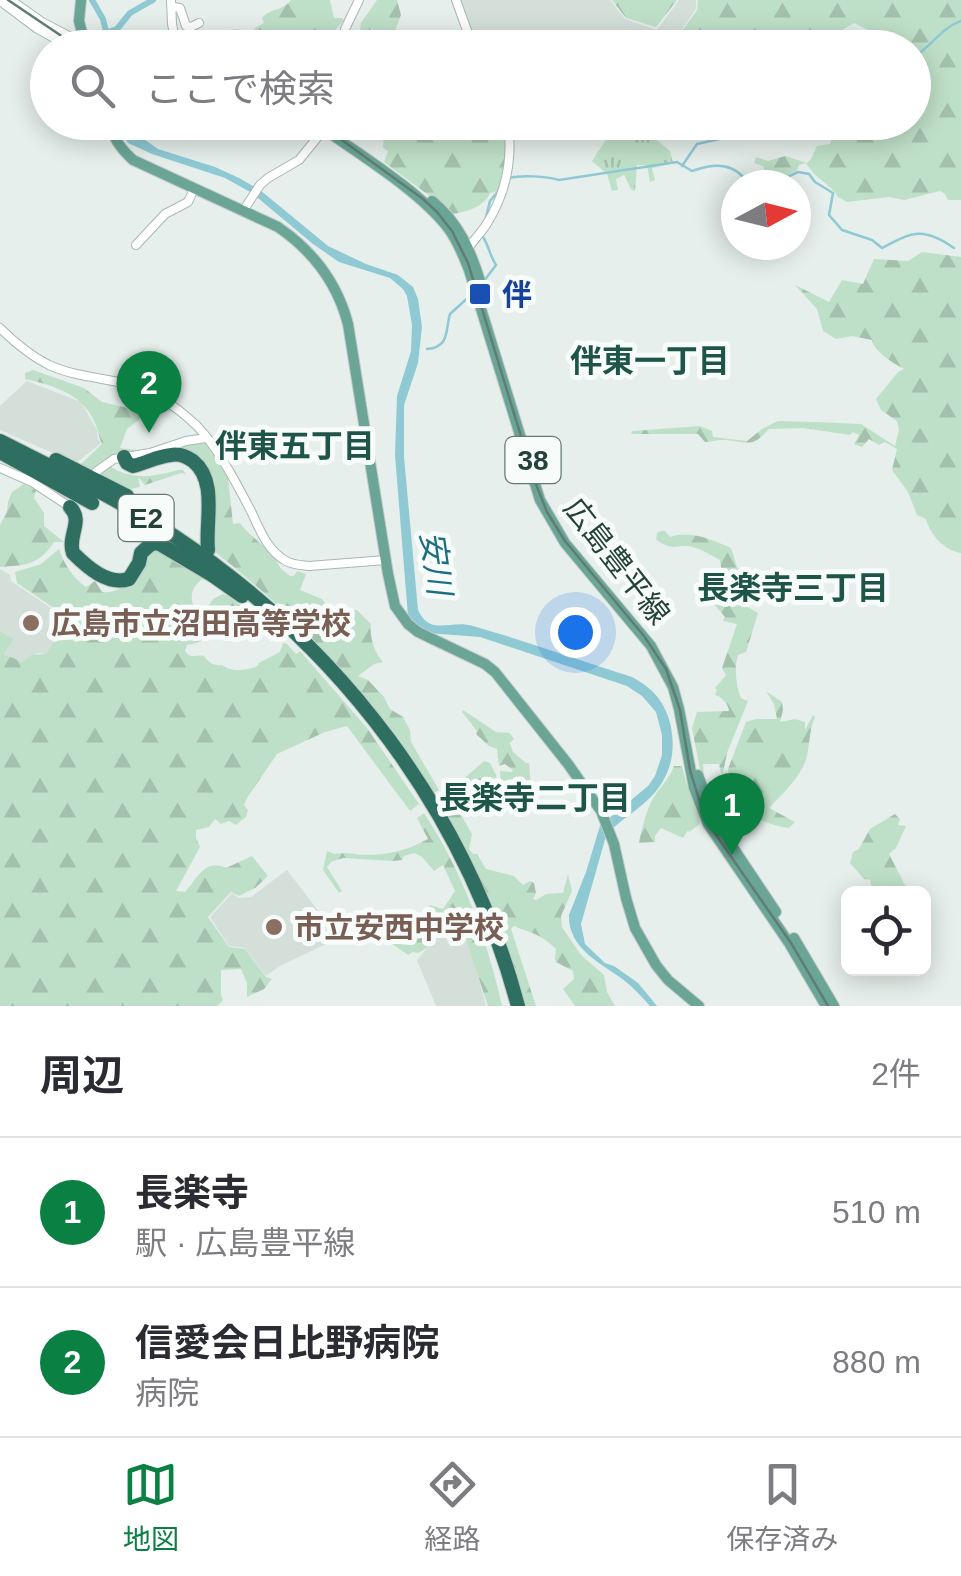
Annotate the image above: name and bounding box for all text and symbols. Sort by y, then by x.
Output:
search box [30,30,931,140]
icon: search [65,58,120,113]
text: ここで検索 [145,68,335,110]
north arrow [721,170,811,260]
place label: 伴 [502,278,532,311]
marker: 伴 [467,281,493,307]
district label: 伴東一丁目 [570,343,730,379]
pin: 2 [116,350,182,433]
district label: 伴東五丁目 [215,428,375,464]
road number: 38 [506,437,560,483]
street label: 広島豊平線 [558,492,676,630]
road number: E2 [118,495,174,541]
water label: 安川 [414,529,459,600]
district label: 長楽寺三丁目 [697,570,889,606]
place label: 広島市立沼田高等学校 [51,607,351,640]
your location [550,607,601,658]
marker: 広島市立沼田高等学校 [20,612,42,634]
pin: 1 [700,772,764,855]
district label: 長楽寺二丁目 [439,780,631,816]
map controls [841,886,931,976]
button: locate [841,886,931,976]
place label: 市立安西中学校 [294,911,504,944]
marker: 市立安西中学校 [263,916,285,938]
text: 周辺 [40,1052,124,1099]
text: 2件 [871,1056,921,1092]
text: 長楽寺 [135,1172,249,1214]
text: 1 [64,1194,81,1230]
text: 510 m [832,1194,921,1230]
text: 駅 · 広島豊平線 [135,1225,355,1261]
text: 信愛会日比野病院 [135,1322,439,1364]
text: 2 [64,1344,81,1380]
text: 880 m [832,1344,921,1380]
text: 病院 [135,1375,199,1411]
tab: 地図 [123,1457,179,1557]
tab: 経路 [424,1457,480,1557]
tab: 保存済み [726,1457,838,1557]

